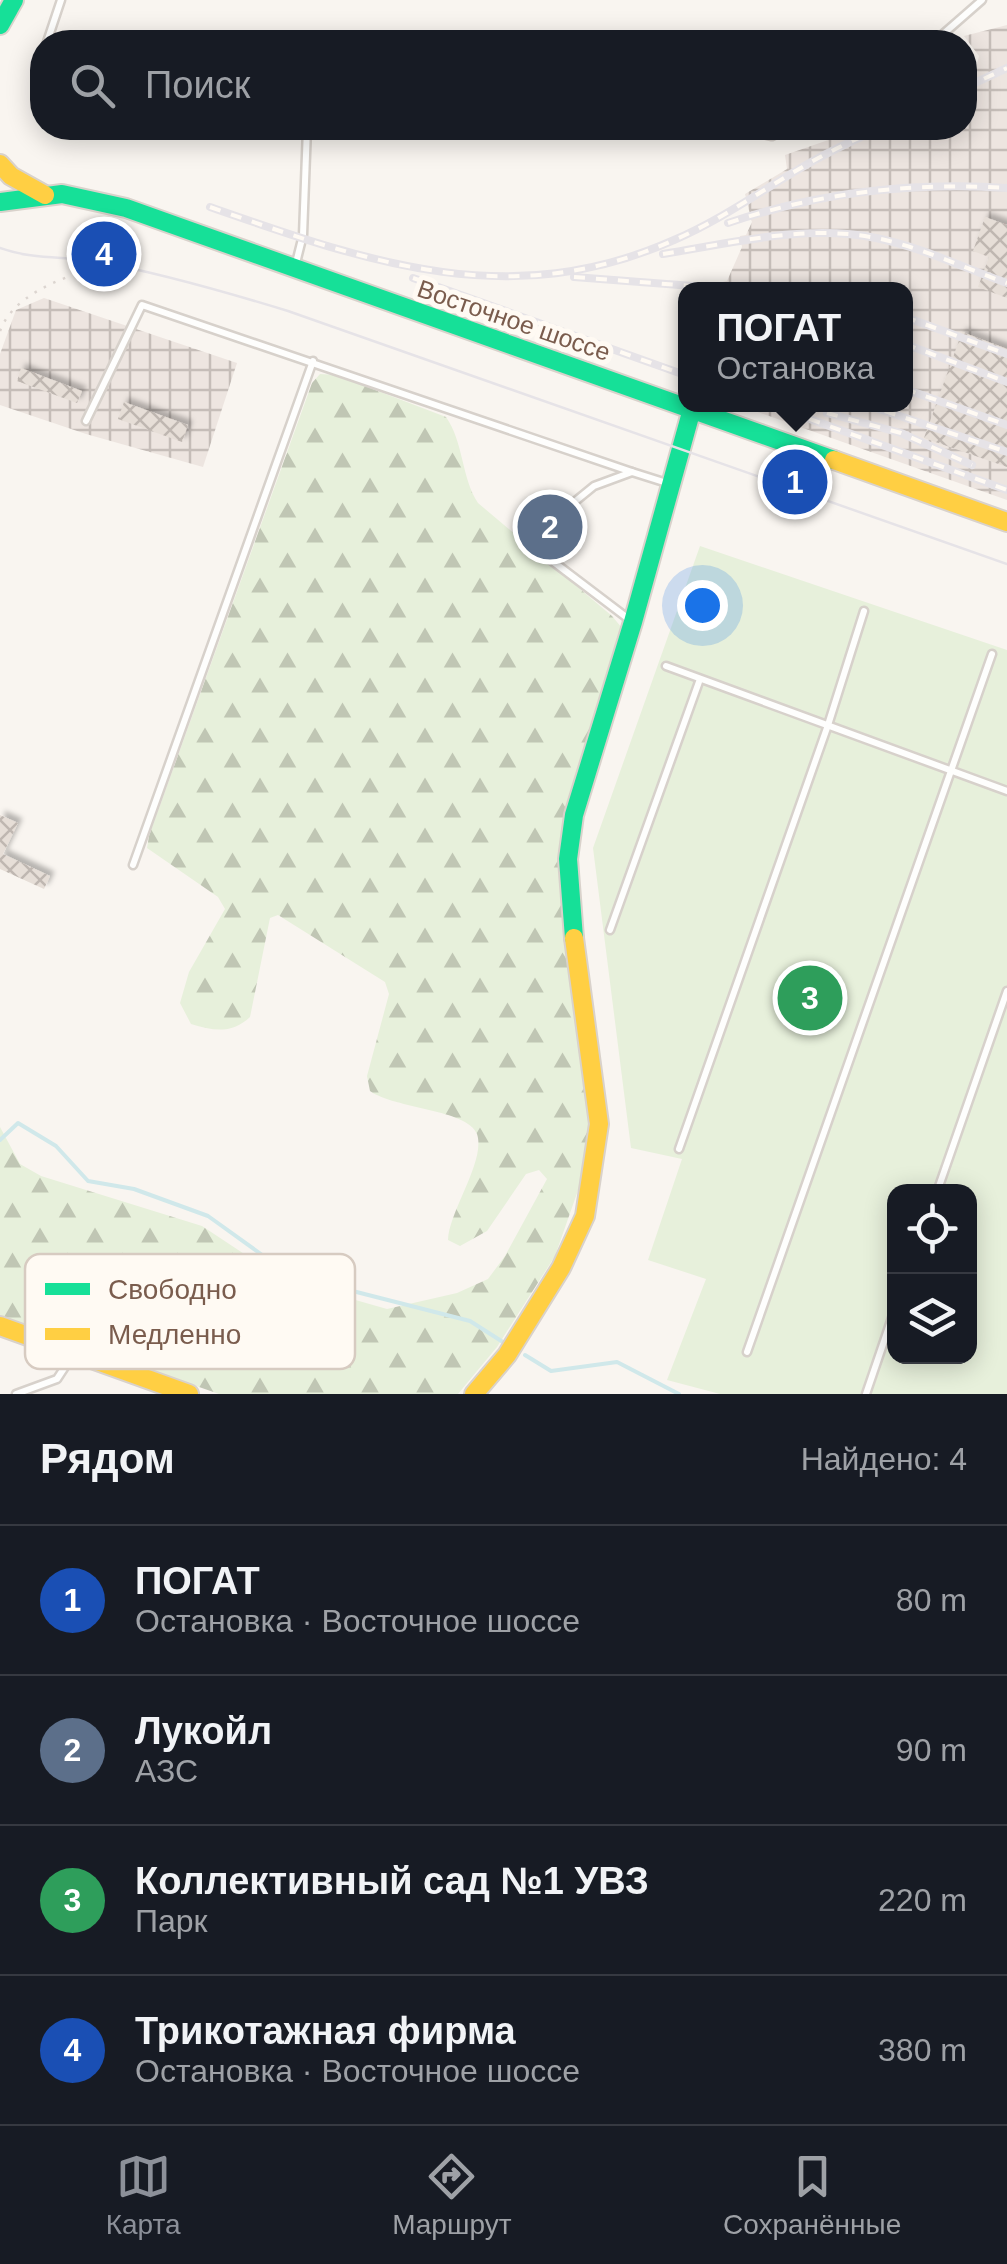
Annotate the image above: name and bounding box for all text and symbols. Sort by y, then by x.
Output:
search box [30,30,977,140]
icon: search [65,58,120,113]
text: Поиск [145,64,250,106]
pin: 4 [72,216,136,292]
street label: Восточное шоссе [414,274,614,366]
popup [678,282,913,412]
text: ПОГАТ [717,307,841,349]
text: Остановка [717,350,874,386]
pin: 1 [762,444,828,520]
pin: 2 [518,490,582,564]
your location [677,580,728,631]
pin: 3 [778,960,842,1036]
map controls [887,1184,977,1364]
button: locate [887,1184,977,1274]
legend [25,1254,355,1369]
text: Свободно [108,1274,237,1305]
button: layers [887,1274,977,1364]
text: Медленно [108,1319,241,1350]
text: Рядом [40,1435,175,1482]
text: Найдено: 4 [801,1441,967,1477]
text: ПОГАТ [135,1560,260,1602]
text: 1 [64,1582,81,1618]
text: 80 m [896,1582,967,1618]
text: Остановка · Восточное шоссе [135,1603,580,1639]
text: Лукойл [135,1710,272,1752]
text: 2 [64,1732,81,1768]
text: 90 m [896,1732,967,1768]
text: АЗС [135,1753,198,1789]
text: Коллективный сад №1 УВЗ [135,1860,649,1902]
text: 3 [64,1882,81,1918]
text: 220 m [878,1882,967,1918]
text: Парк [135,1903,208,1939]
text: Трикотажная фирма [135,2010,516,2052]
text: 4 [64,2032,81,2068]
text: 380 m [878,2032,967,2068]
text: Остановка · Восточное шоссе [135,2053,580,2089]
tab: Карта [106,2149,181,2241]
tab: Маршрут [392,2149,511,2241]
tab: Сохранённые [723,2149,901,2241]

